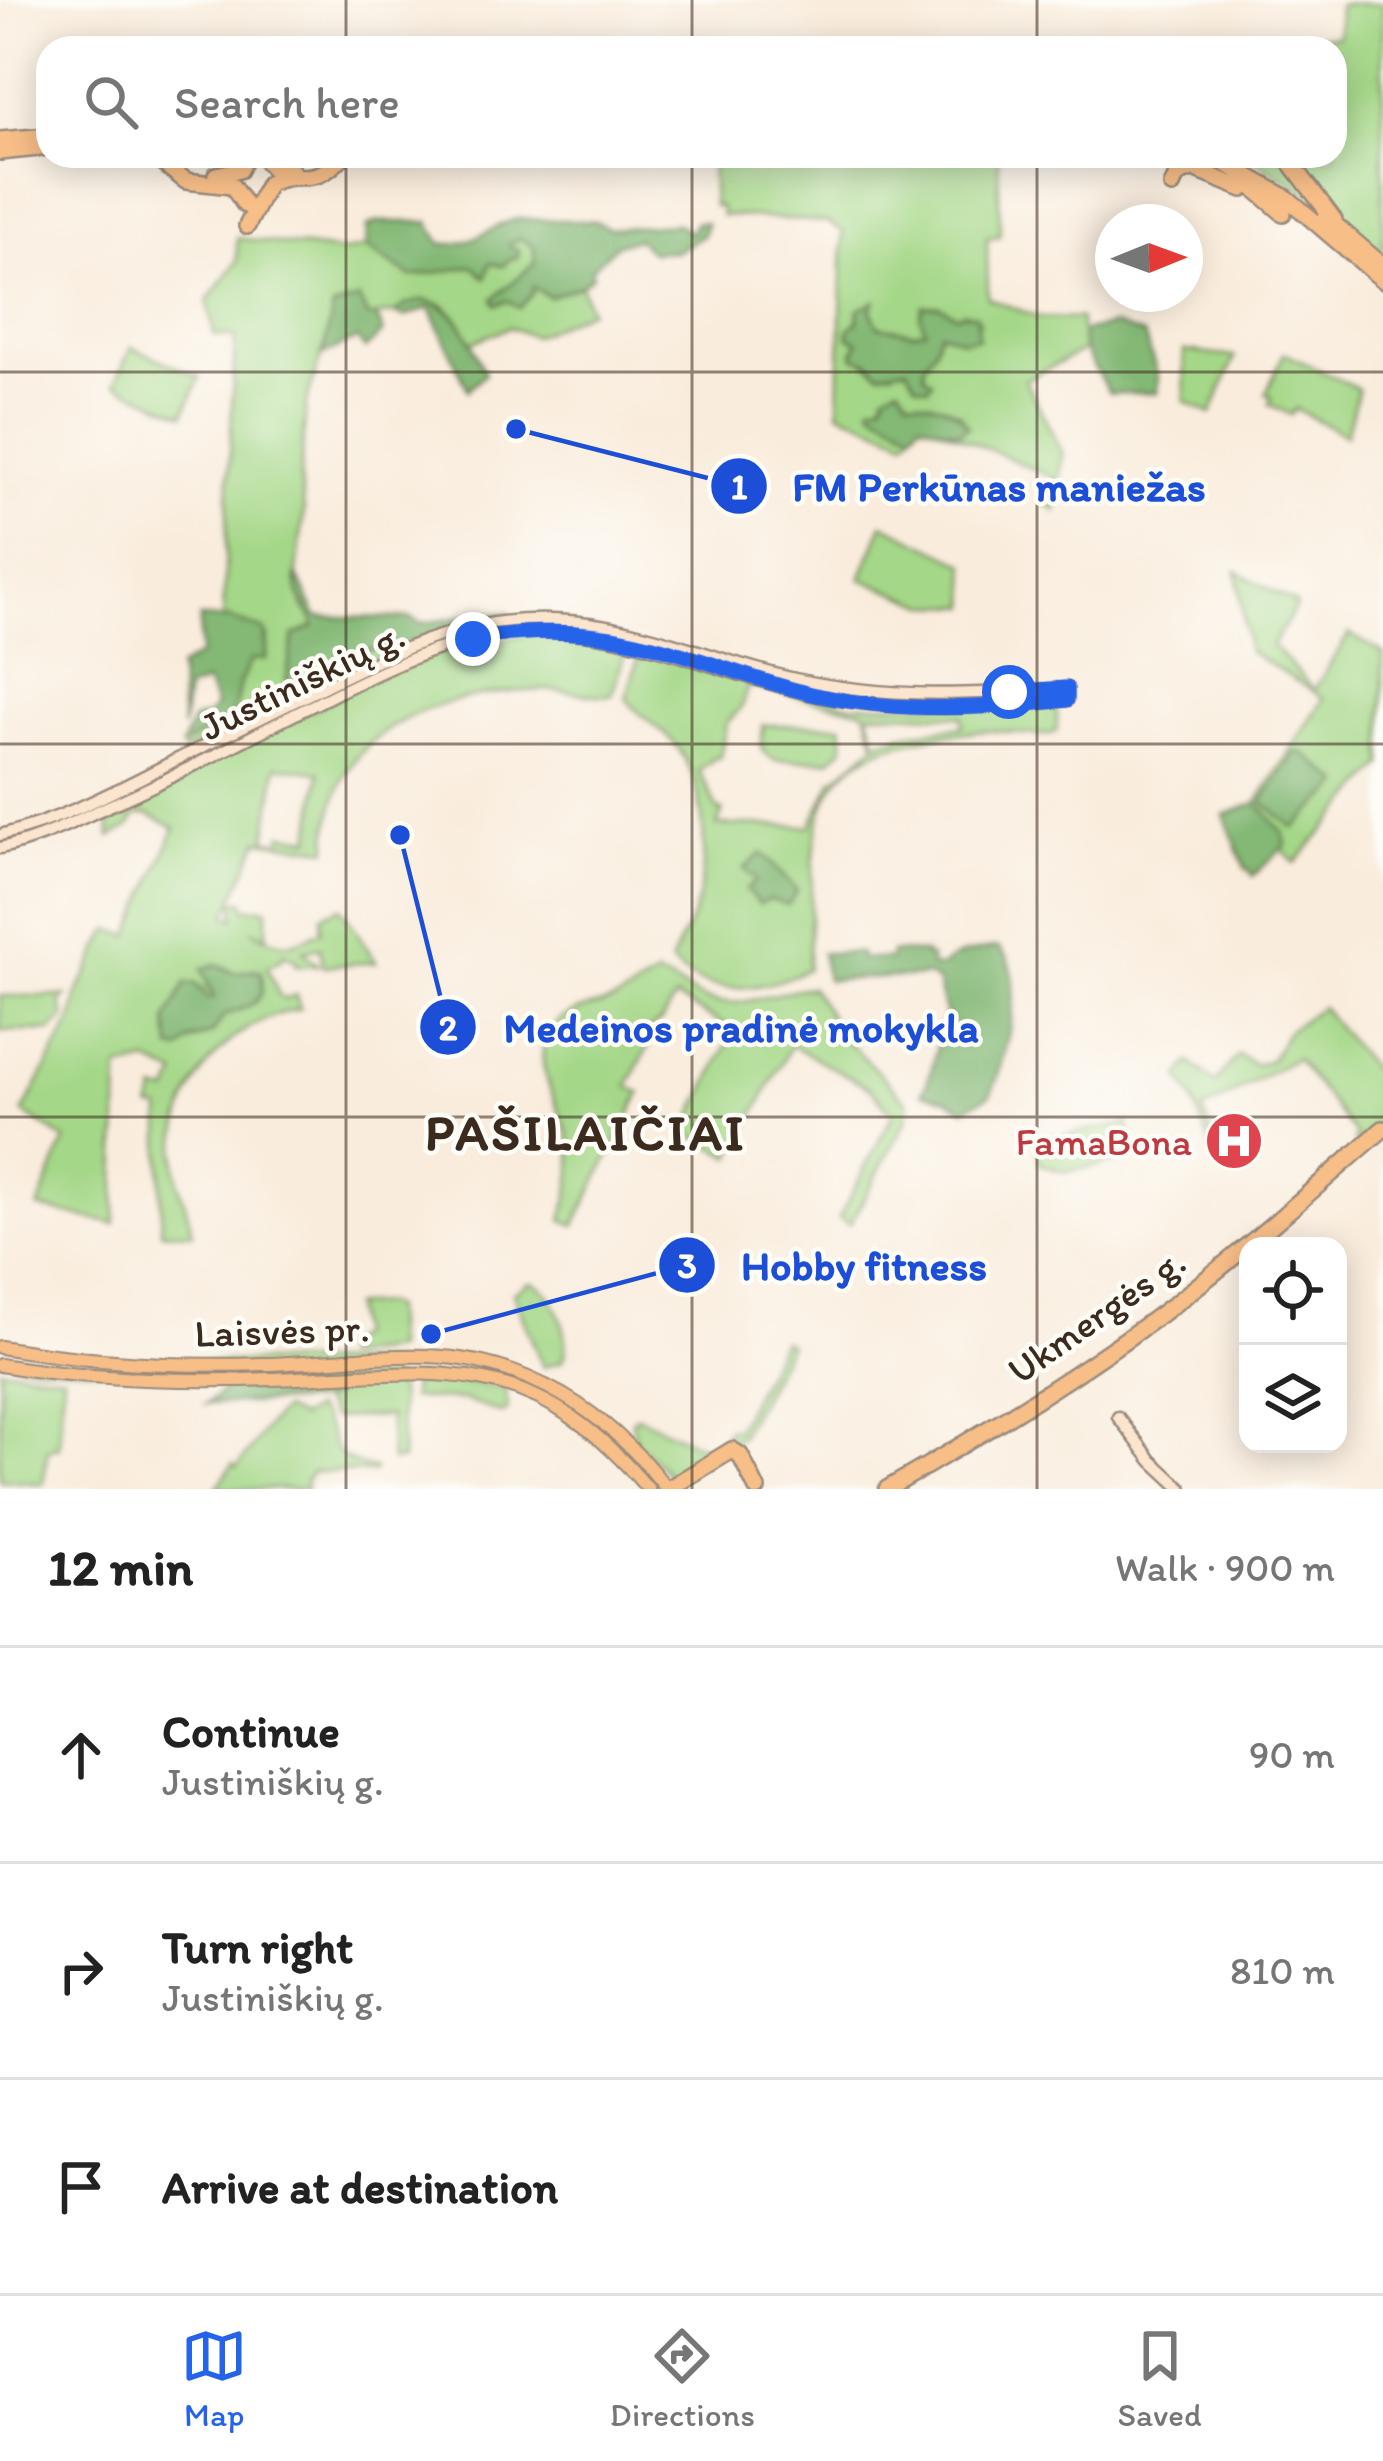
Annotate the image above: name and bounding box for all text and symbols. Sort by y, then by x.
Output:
search box [36,36,1347,168]
icon: search [78,69,144,135]
text: Search here [174,75,400,129]
north arrow [1095,204,1203,312]
callout: FM Perkūnas maniežas [709,447,1230,525]
text: FM Perkūnas maniežas [792,461,1206,512]
text: 1 [731,465,748,508]
street label: Justiniškių g. [192,611,412,750]
route end [446,612,500,666]
route start [982,665,1036,719]
callout: Medeinos pradinė mokykla [418,988,1004,1066]
text: Medeinos pradinė mokykla [503,1002,979,1053]
text: 2 [439,1006,458,1049]
district label: PAŠILAIČIAI [425,1102,747,1163]
hospital icon: FamaBona [1203,1110,1265,1172]
place label: FamaBona [1015,1118,1192,1165]
callout: Hobby fitness [657,1226,1011,1304]
street label: Ukmergės g. [998,1237,1194,1394]
map controls [1239,1237,1347,1453]
button: locate [1239,1237,1347,1345]
text: Hobby fitness [741,1240,987,1291]
text: 3 [677,1244,697,1287]
street label: Laisvės pr. [194,1304,370,1357]
button: layers [1239,1345,1347,1453]
text: 12 min [48,1537,193,1598]
text: Walk · 900 m [1115,1544,1335,1591]
text: Continue [162,1704,340,1758]
icon: ahead [48,1722,114,1788]
text: 90 m [1249,1731,1335,1778]
text: Justiniškių g. [162,1758,384,1805]
text: Turn right [162,1920,353,1974]
icon: right [48,1938,114,2004]
text: 810 m [1230,1947,1335,1994]
text: Justiniškių g. [162,1974,384,2021]
icon: arrive [48,2154,114,2220]
text: Arrive at destination [162,2160,558,2214]
tab: Map [181,2323,247,2434]
tab: Directions [610,2323,755,2434]
tab: Saved [1118,2323,1202,2434]

